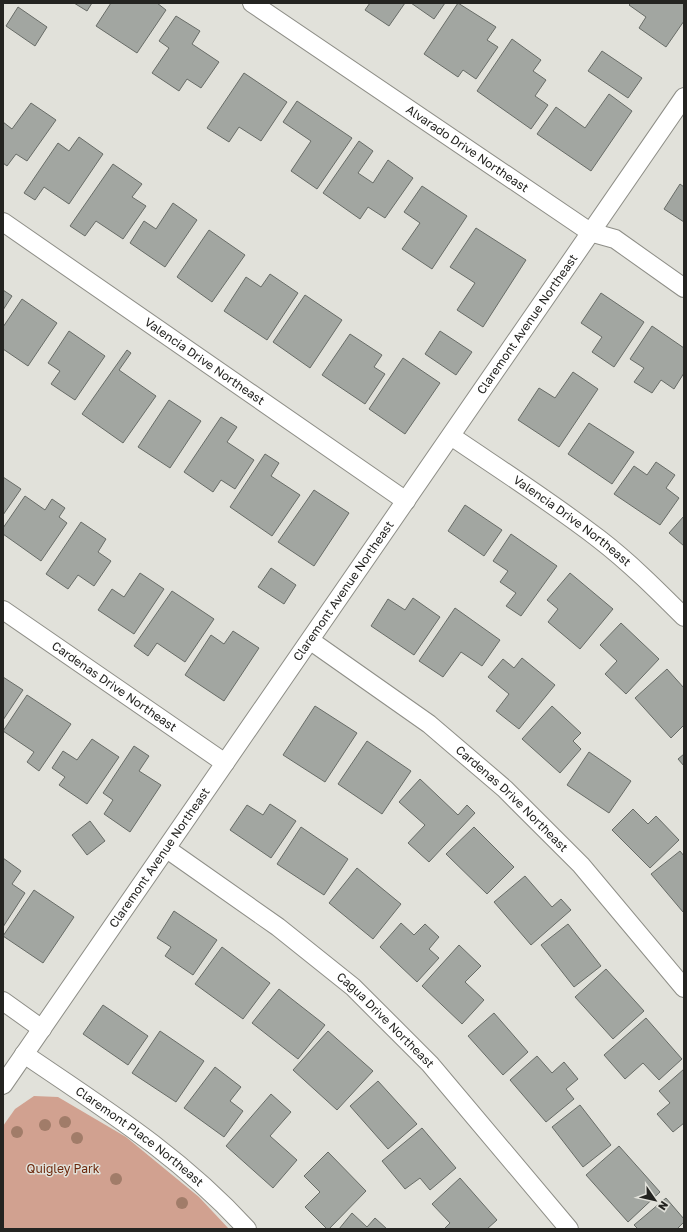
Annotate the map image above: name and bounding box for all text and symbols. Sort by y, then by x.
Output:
street label: Alvarado Drive Northeast [403,102,532,195]
street label: Claremont Avenue Northeast [473,251,581,397]
street label: Valencia Drive Northeast [142,314,268,408]
street label: Valencia Drive Northeast [511,472,634,569]
street label: Claremont Avenue Northeast [290,518,397,664]
street label: Cardenas Drive Northeast [49,638,180,735]
street label: Cardenas Drive Northeast [453,742,572,855]
street label: Claremont Avenue Northeast [106,784,213,931]
street label: Cagua Drive Northeast [334,969,438,1071]
street label: Claremont Place Northeast [73,1083,207,1189]
park label: Quigley Park [27,1161,100,1176]
north arrow [635,1180,675,1220]
text: N [656,1199,671,1213]

